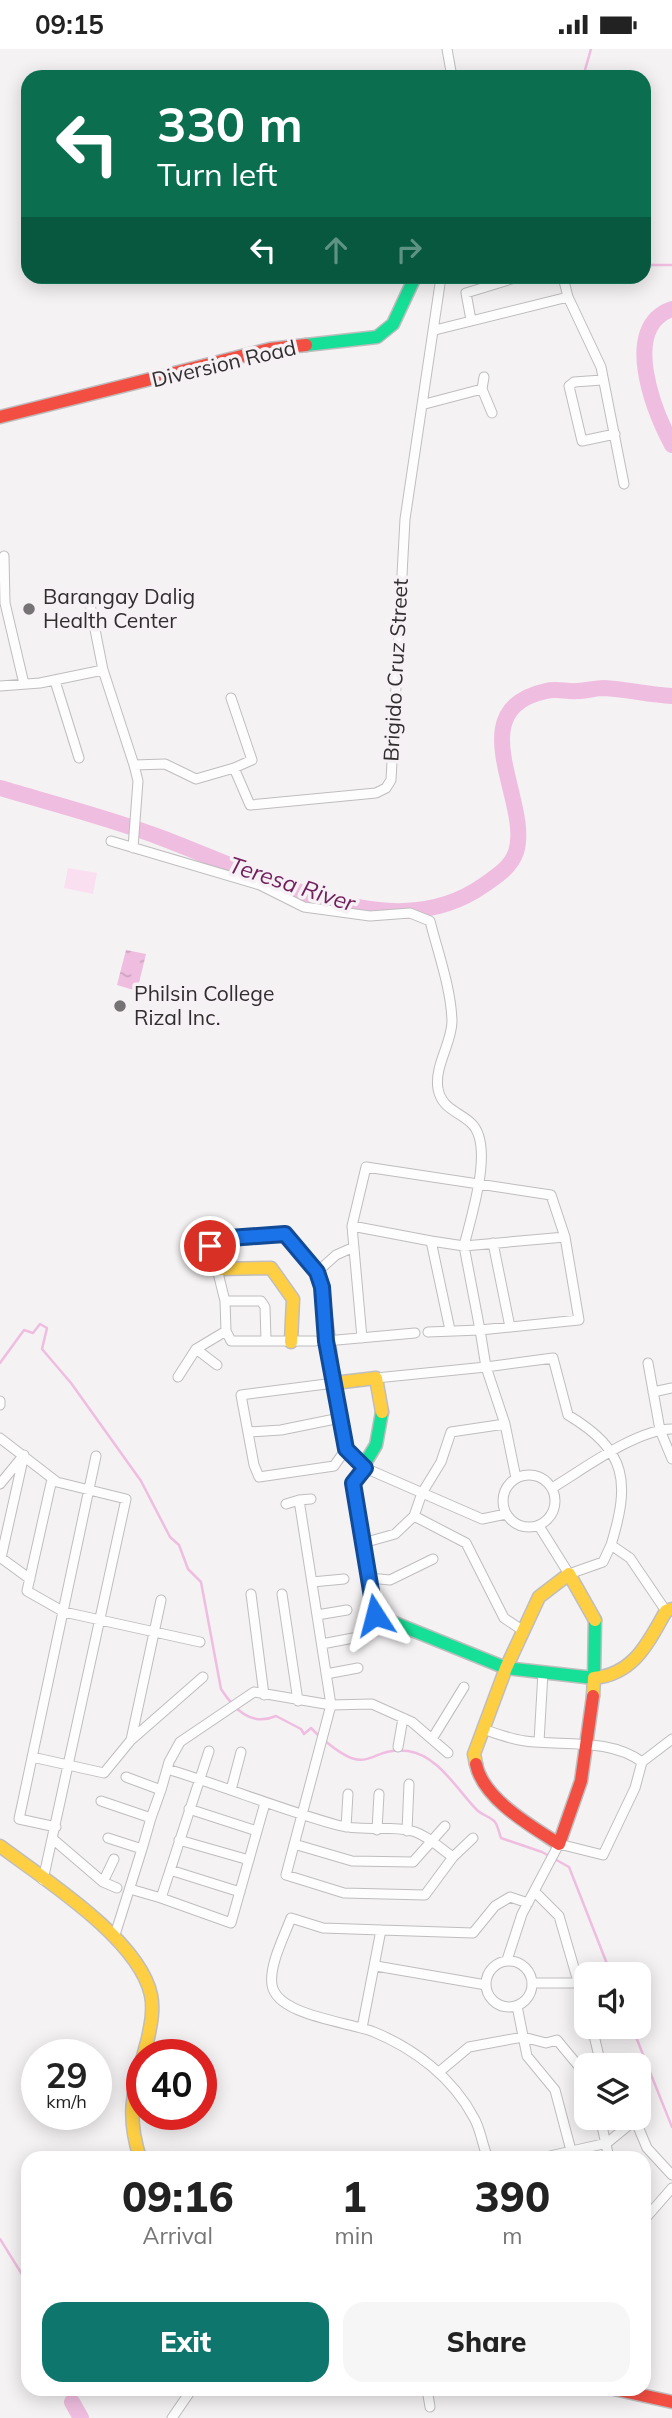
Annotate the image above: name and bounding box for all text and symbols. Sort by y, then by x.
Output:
text: 09:15 [35,8,104,41]
text: 330 m [157,93,303,154]
icon: left [42,98,133,189]
text: Turn left [157,154,277,194]
icon: left [244,231,282,269]
icon: ahead [317,231,355,269]
icon: right [390,231,428,269]
street label: Diversion Road [149,334,298,392]
street label: Brigido Cruz Street [377,578,413,762]
place label: Barangay Dalig Health Center [43,583,195,633]
marker: Barangay Dalig Health Center [21,601,37,617]
water label: Teresa River [225,850,360,918]
place label: Philsin College Rizal Inc. [134,980,274,1030]
marker: Philsin College Rizal Inc. [112,998,128,1014]
pin [180,1216,240,1276]
icon: arrive [191,1227,229,1265]
position arrow [338,1578,412,1652]
map controls [574,1962,651,2130]
button: sound [574,1962,651,2039]
speed limit sign: 40 [126,2039,217,2130]
text: 29 [45,2053,88,2097]
button: layers [574,2053,651,2130]
text: km/h [46,2090,87,2113]
text: 09:16 [122,2170,234,2223]
text: 1 [341,2170,367,2223]
text: 390 [475,2170,550,2223]
text: Arrival [143,2221,213,2250]
text: min [334,2221,374,2250]
text: m [502,2221,522,2250]
button: Exit [42,2302,329,2382]
button: Share [343,2302,630,2382]

